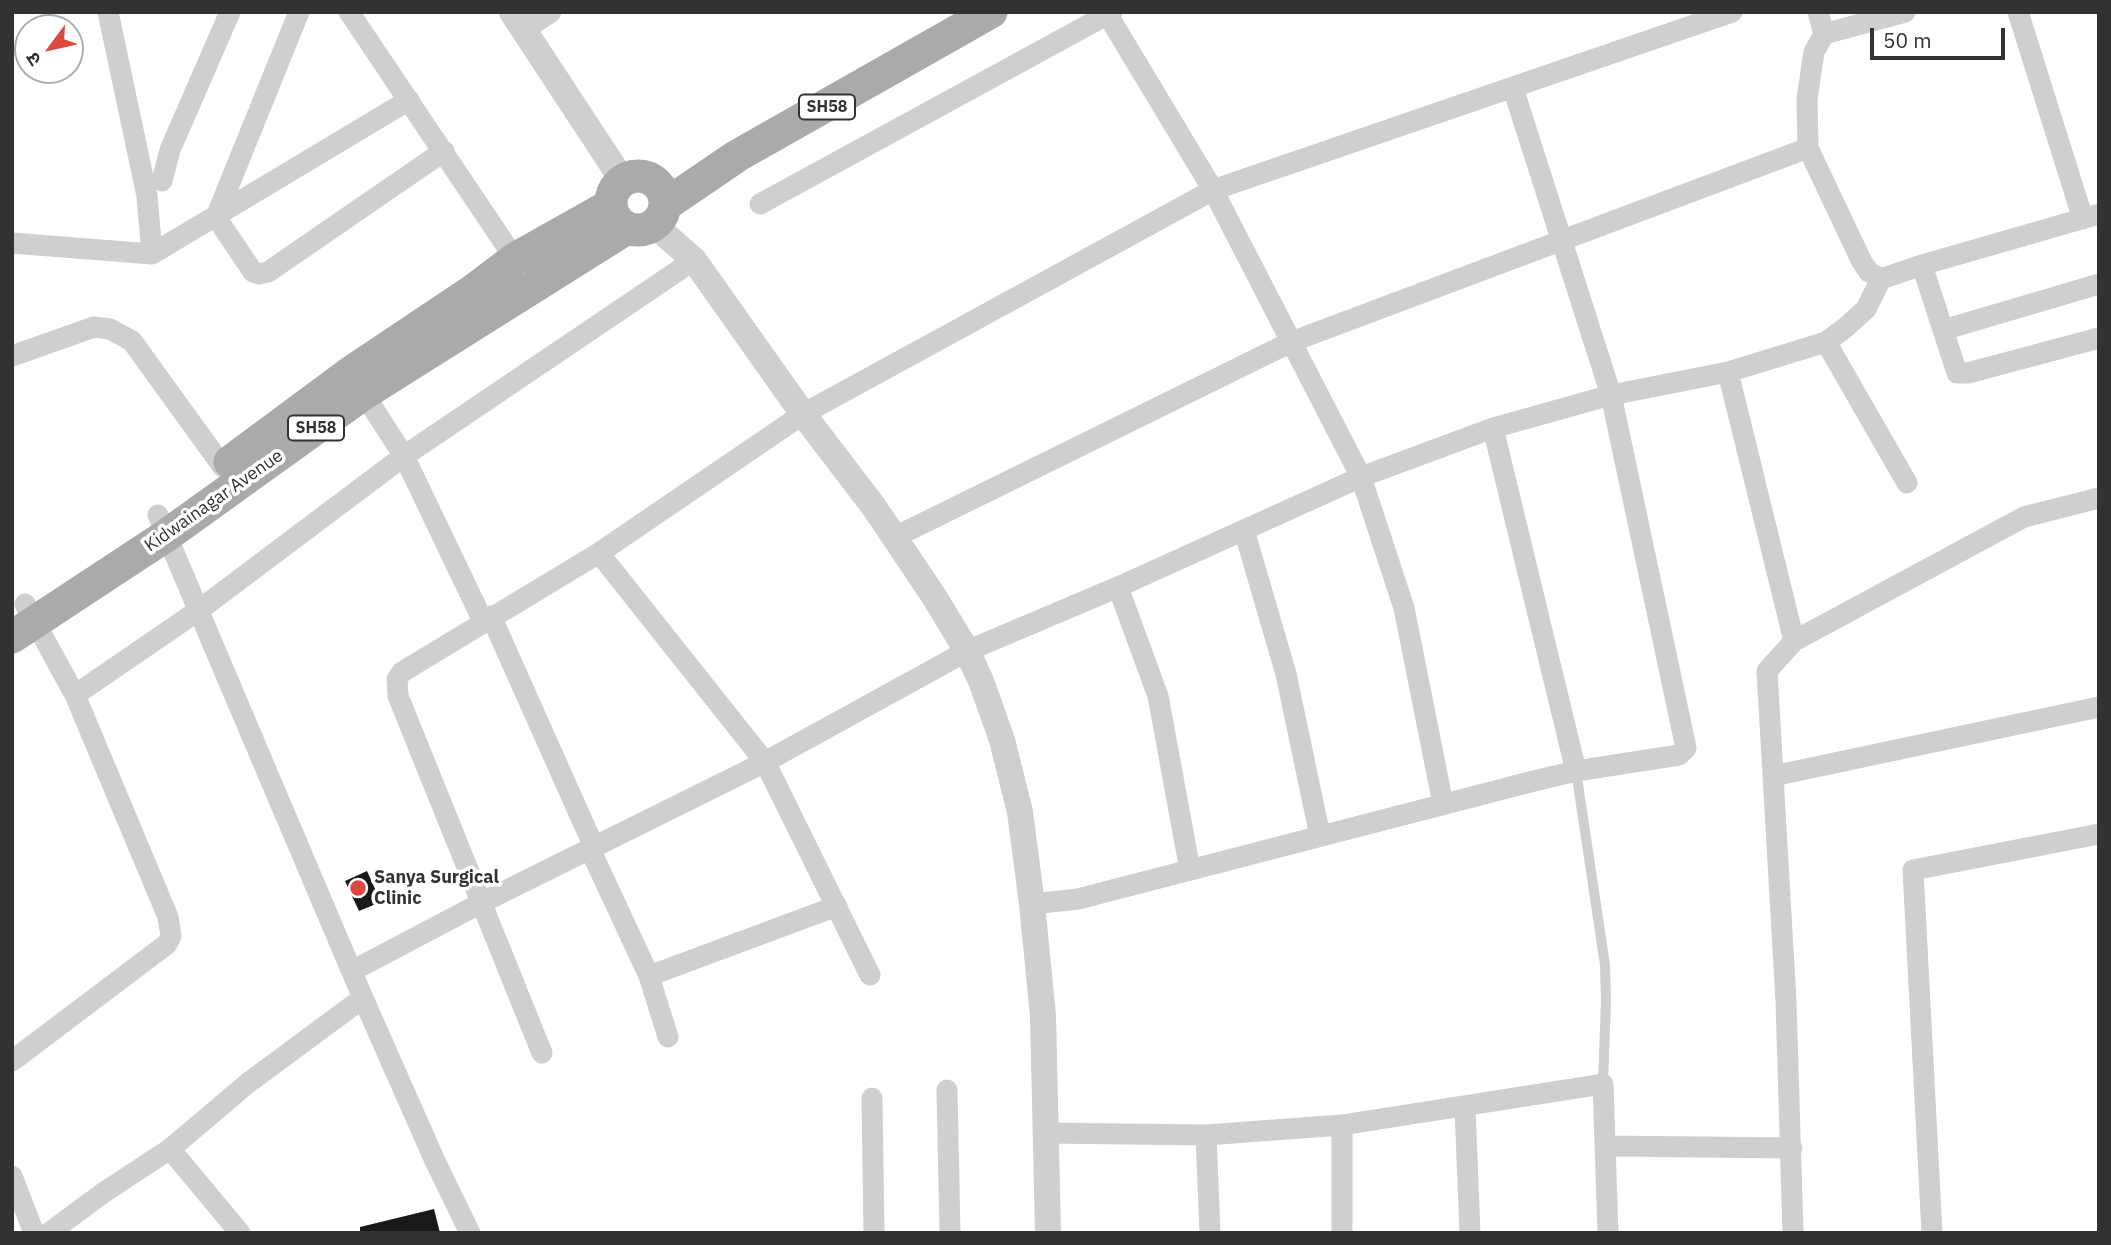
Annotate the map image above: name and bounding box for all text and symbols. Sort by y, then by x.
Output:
north arrow [14,14,84,84]
scale bar [1873,14,2008,58]
text: 50 m [1883,26,1932,54]
text: उ [20,48,46,71]
road number: SH58 [799,94,855,120]
road number: SH58 [288,416,344,440]
street label: Kidwainagar Avenue [141,445,287,557]
place label: Sanya Surgical Clinic [374,867,499,910]
marker: Sanya Surgical Clinic [348,878,368,898]

